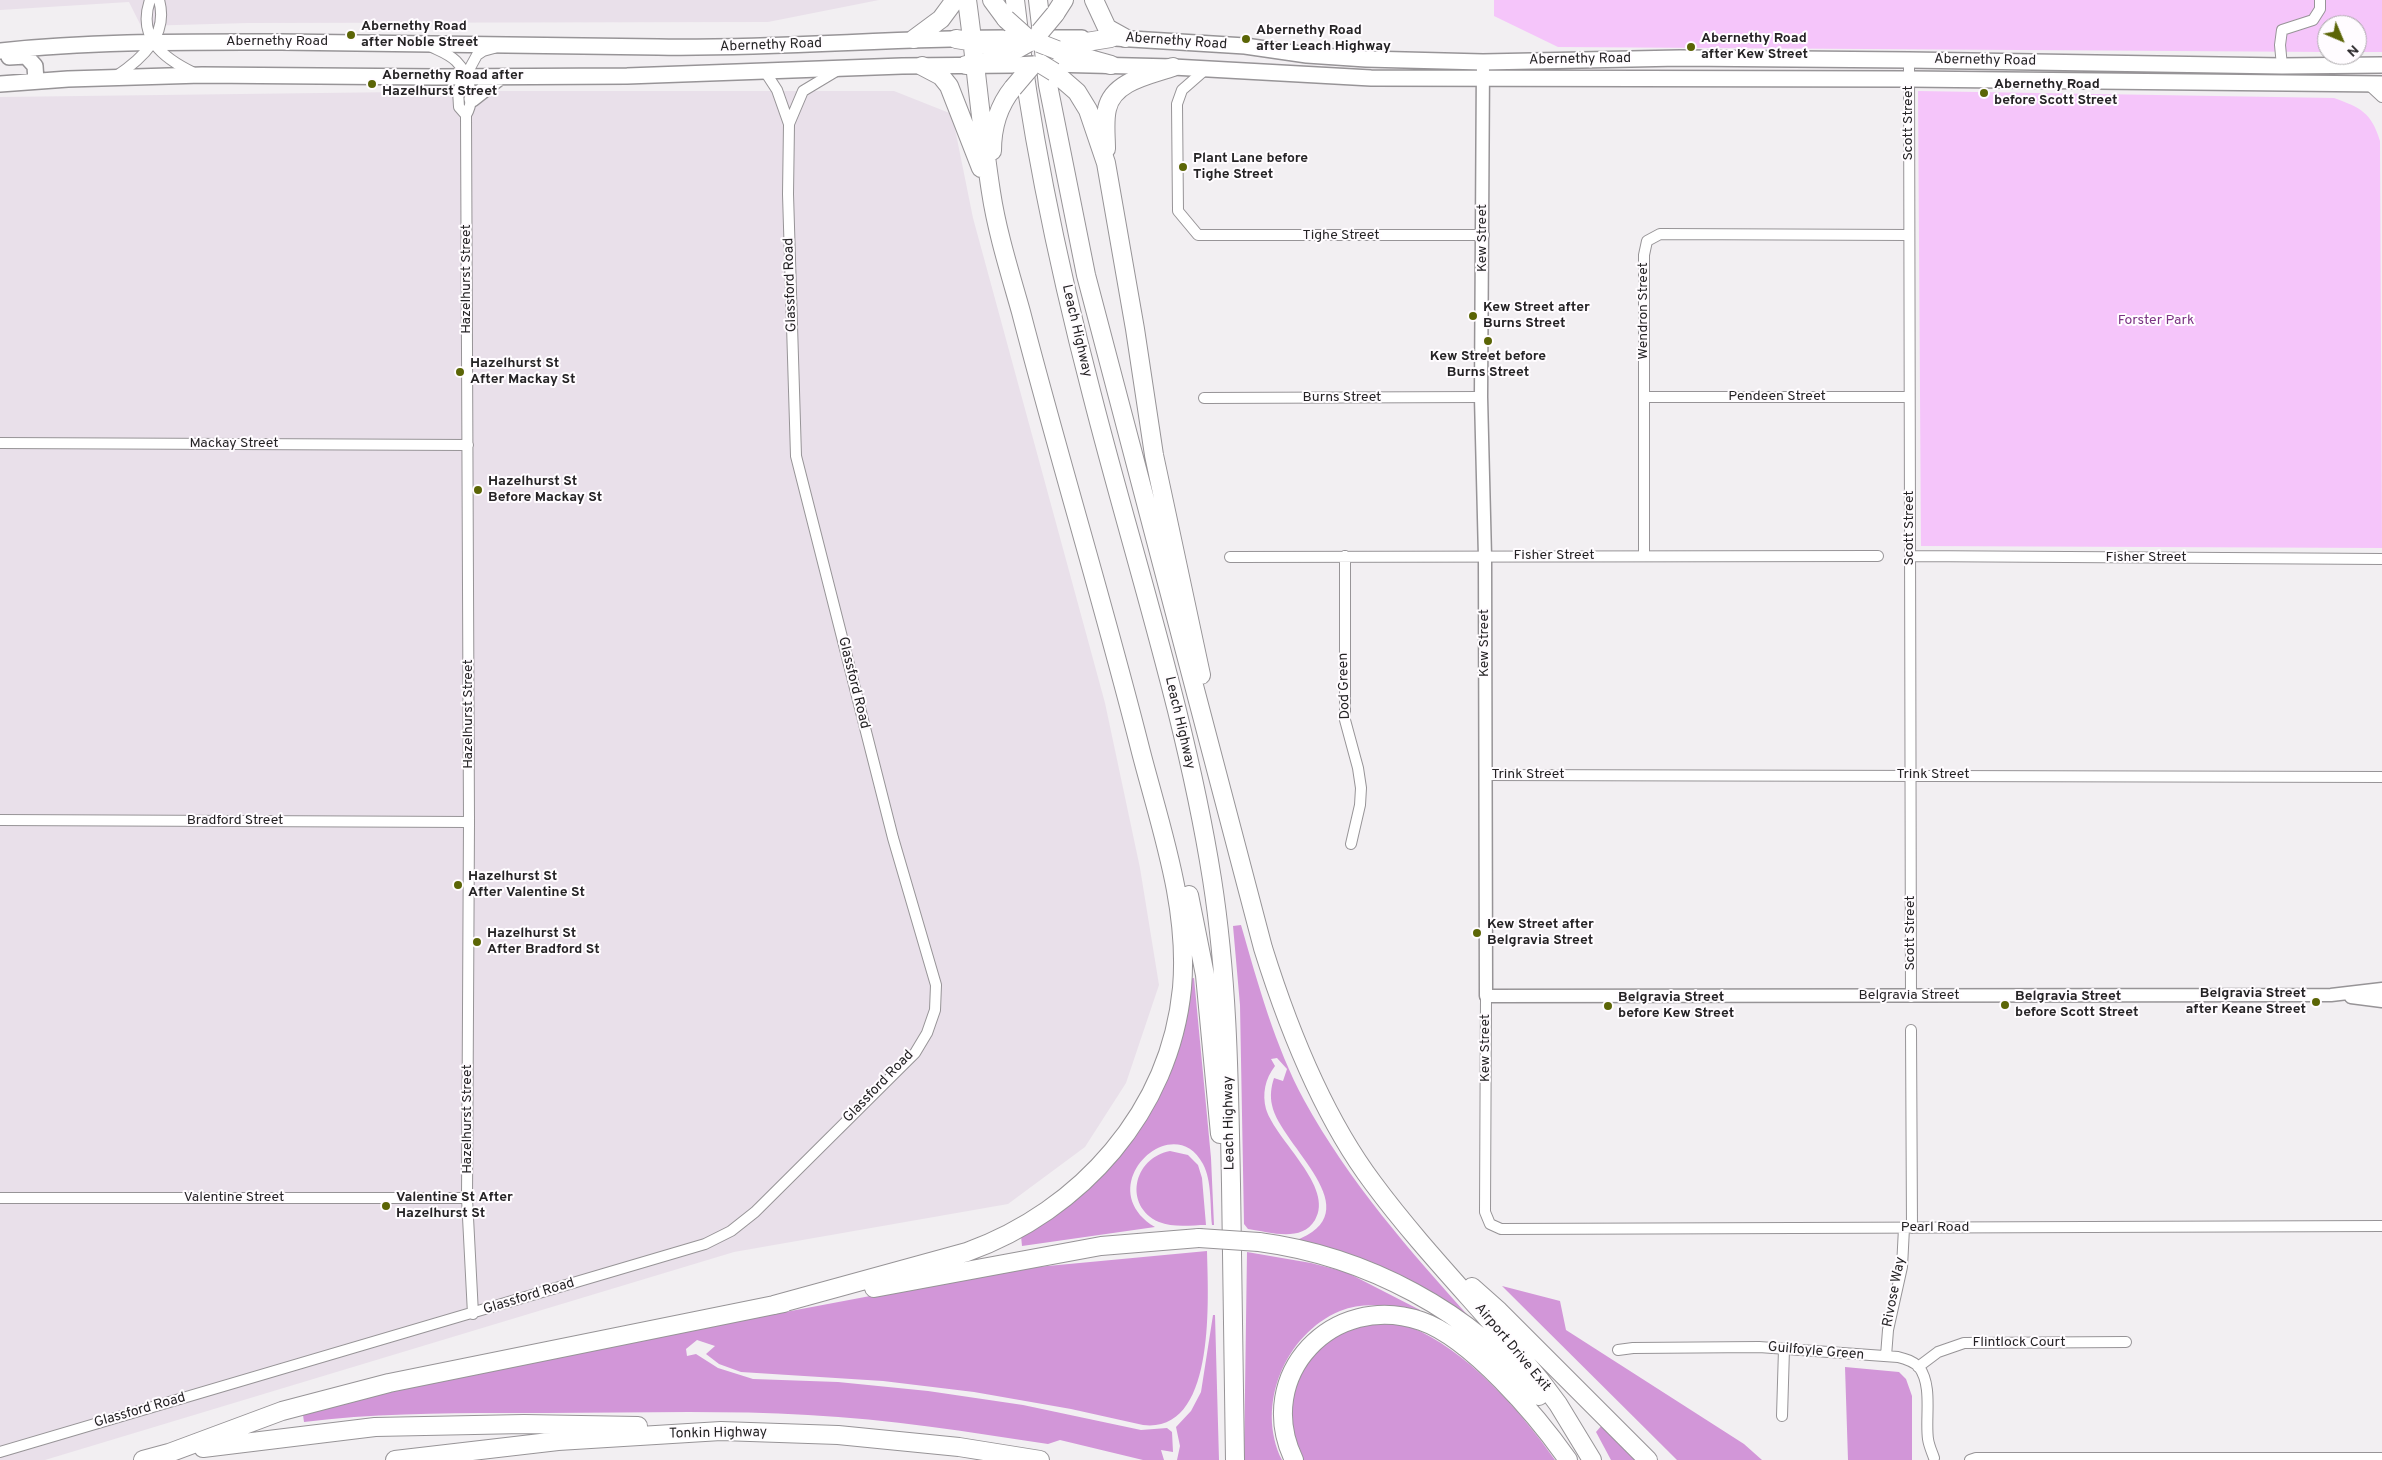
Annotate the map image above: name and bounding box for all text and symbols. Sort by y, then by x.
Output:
north arrow [2317,15,2367,65]
place label: Abernethy Road after Noble Street [361,19,478,52]
place label: Abernethy Road after Leach Highway [1256,23,1391,56]
marker: Abernethy Road after Noble Street [345,29,357,41]
street label: Abernethy Road [1124,30,1228,54]
place label: Abernethy Road after Kew Street [1701,31,1808,64]
marker: Abernethy Road after Leach Highway [1240,33,1252,45]
street label: Abernethy Road [226,34,328,50]
street label: Abernethy Road [720,36,822,56]
marker: Abernethy Road after Kew Street [1685,41,1697,53]
text: N [2343,41,2362,60]
street label: Abernethy Road [1529,51,1631,69]
street label: Abernethy Road [1934,52,2036,70]
place label: Abernethy Road after Hazelhurst Street [382,68,524,100]
place label: Abernethy Road before Scott Street [1994,77,2118,110]
marker: Abernethy Road after Hazelhurst Street [366,78,378,90]
street label: Scott Street [1901,85,1917,161]
marker: Abernethy Road before Scott Street [1978,87,1990,99]
place label: Plant Lane before Tighe Street [1193,151,1308,184]
marker: Plant Lane before Tighe Street [1177,161,1189,173]
street label: Kew Street [1475,204,1491,272]
street label: Hazelhurst Street [459,224,475,334]
street label: Tighe Street [1302,228,1380,244]
street label: Glassford Road [781,238,801,332]
street label: Wendron Street [1636,262,1652,360]
street label: Leach Highway [1057,283,1095,379]
place label: Kew Street after Burns Street [1483,300,1590,332]
marker: Kew Street after Burns Street [1467,310,1479,322]
park label: Forster Park [2118,313,2194,329]
marker: Kew Street before Burns Street [1482,335,1494,347]
place label: Kew Street before Burns Street [1430,349,1546,382]
place label: Hazelhurst St After Mackay St [470,356,575,388]
marker: Hazelhurst St After Mackay St [454,366,466,378]
street label: Pendeen Street [1728,389,1826,405]
street label: Burns Street [1303,390,1381,406]
street label: Mackay Street [189,436,279,452]
place label: Hazelhurst St Before Mackay St [488,474,602,507]
marker: Hazelhurst St Before Mackay St [472,484,484,496]
street label: Scott Street [1902,490,1918,566]
street label: Fisher Street [1513,548,1595,564]
street label: Fisher Street [2105,550,2187,566]
street label: Kew Street [1477,609,1493,677]
street label: Glassford Road [833,635,873,731]
street label: Dod Green [1335,652,1355,720]
street label: Hazelhurst Street [461,659,477,769]
street label: Leach Highway [1160,675,1198,771]
street label: Trink Street [1491,767,1565,783]
street label: Trink Street [1896,767,1970,783]
street label: Bradford Street [187,813,283,829]
place label: Hazelhurst St After Valentine St [468,869,585,902]
marker: Hazelhurst St After Valentine St [452,879,464,891]
street label: Scott Street [1903,895,1919,971]
place label: Kew Street after Belgravia Street [1487,917,1594,950]
place label: Hazelhurst St After Bradford St [487,926,600,959]
marker: Kew Street after Belgravia Street [1471,927,1483,939]
marker: Hazelhurst St After Bradford St [471,936,483,948]
place label: Belgravia Street after Keane Street [2185,986,2306,1019]
street label: Belgravia Street [1859,988,1959,1004]
place label: Belgravia Street before Scott Street [2015,989,2139,1022]
place label: Belgravia Street before Kew Street [1618,990,1734,1022]
marker: Belgravia Street after Keane Street [2310,996,2322,1008]
marker: Belgravia Street before Scott Street [1999,999,2011,1011]
marker: Belgravia Street before Kew Street [1602,1000,1614,1012]
street label: Kew Street [1478,1014,1494,1082]
street label: Glassford Road [840,1047,918,1127]
street label: Hazelhurst Street [460,1064,476,1174]
street label: Leach Highway [1221,1076,1239,1170]
street label: Valentine Street [184,1190,284,1206]
place label: Valentine St After Hazelhurst St [396,1190,513,1222]
marker: Valentine St After Hazelhurst St [380,1200,392,1212]
street label: Pearl Road [1901,1220,1969,1236]
street label: Rivose Way [1880,1256,1910,1328]
street label: Glassford Road [481,1275,577,1319]
street label: Airport Drive Exit [1470,1301,1554,1395]
street label: Flintlock Court [1972,1335,2066,1351]
street label: Guilfoyle Green [1767,1339,1865,1365]
street label: Glassford Road [92,1390,188,1432]
street label: Tonkin Highway [669,1425,767,1443]

